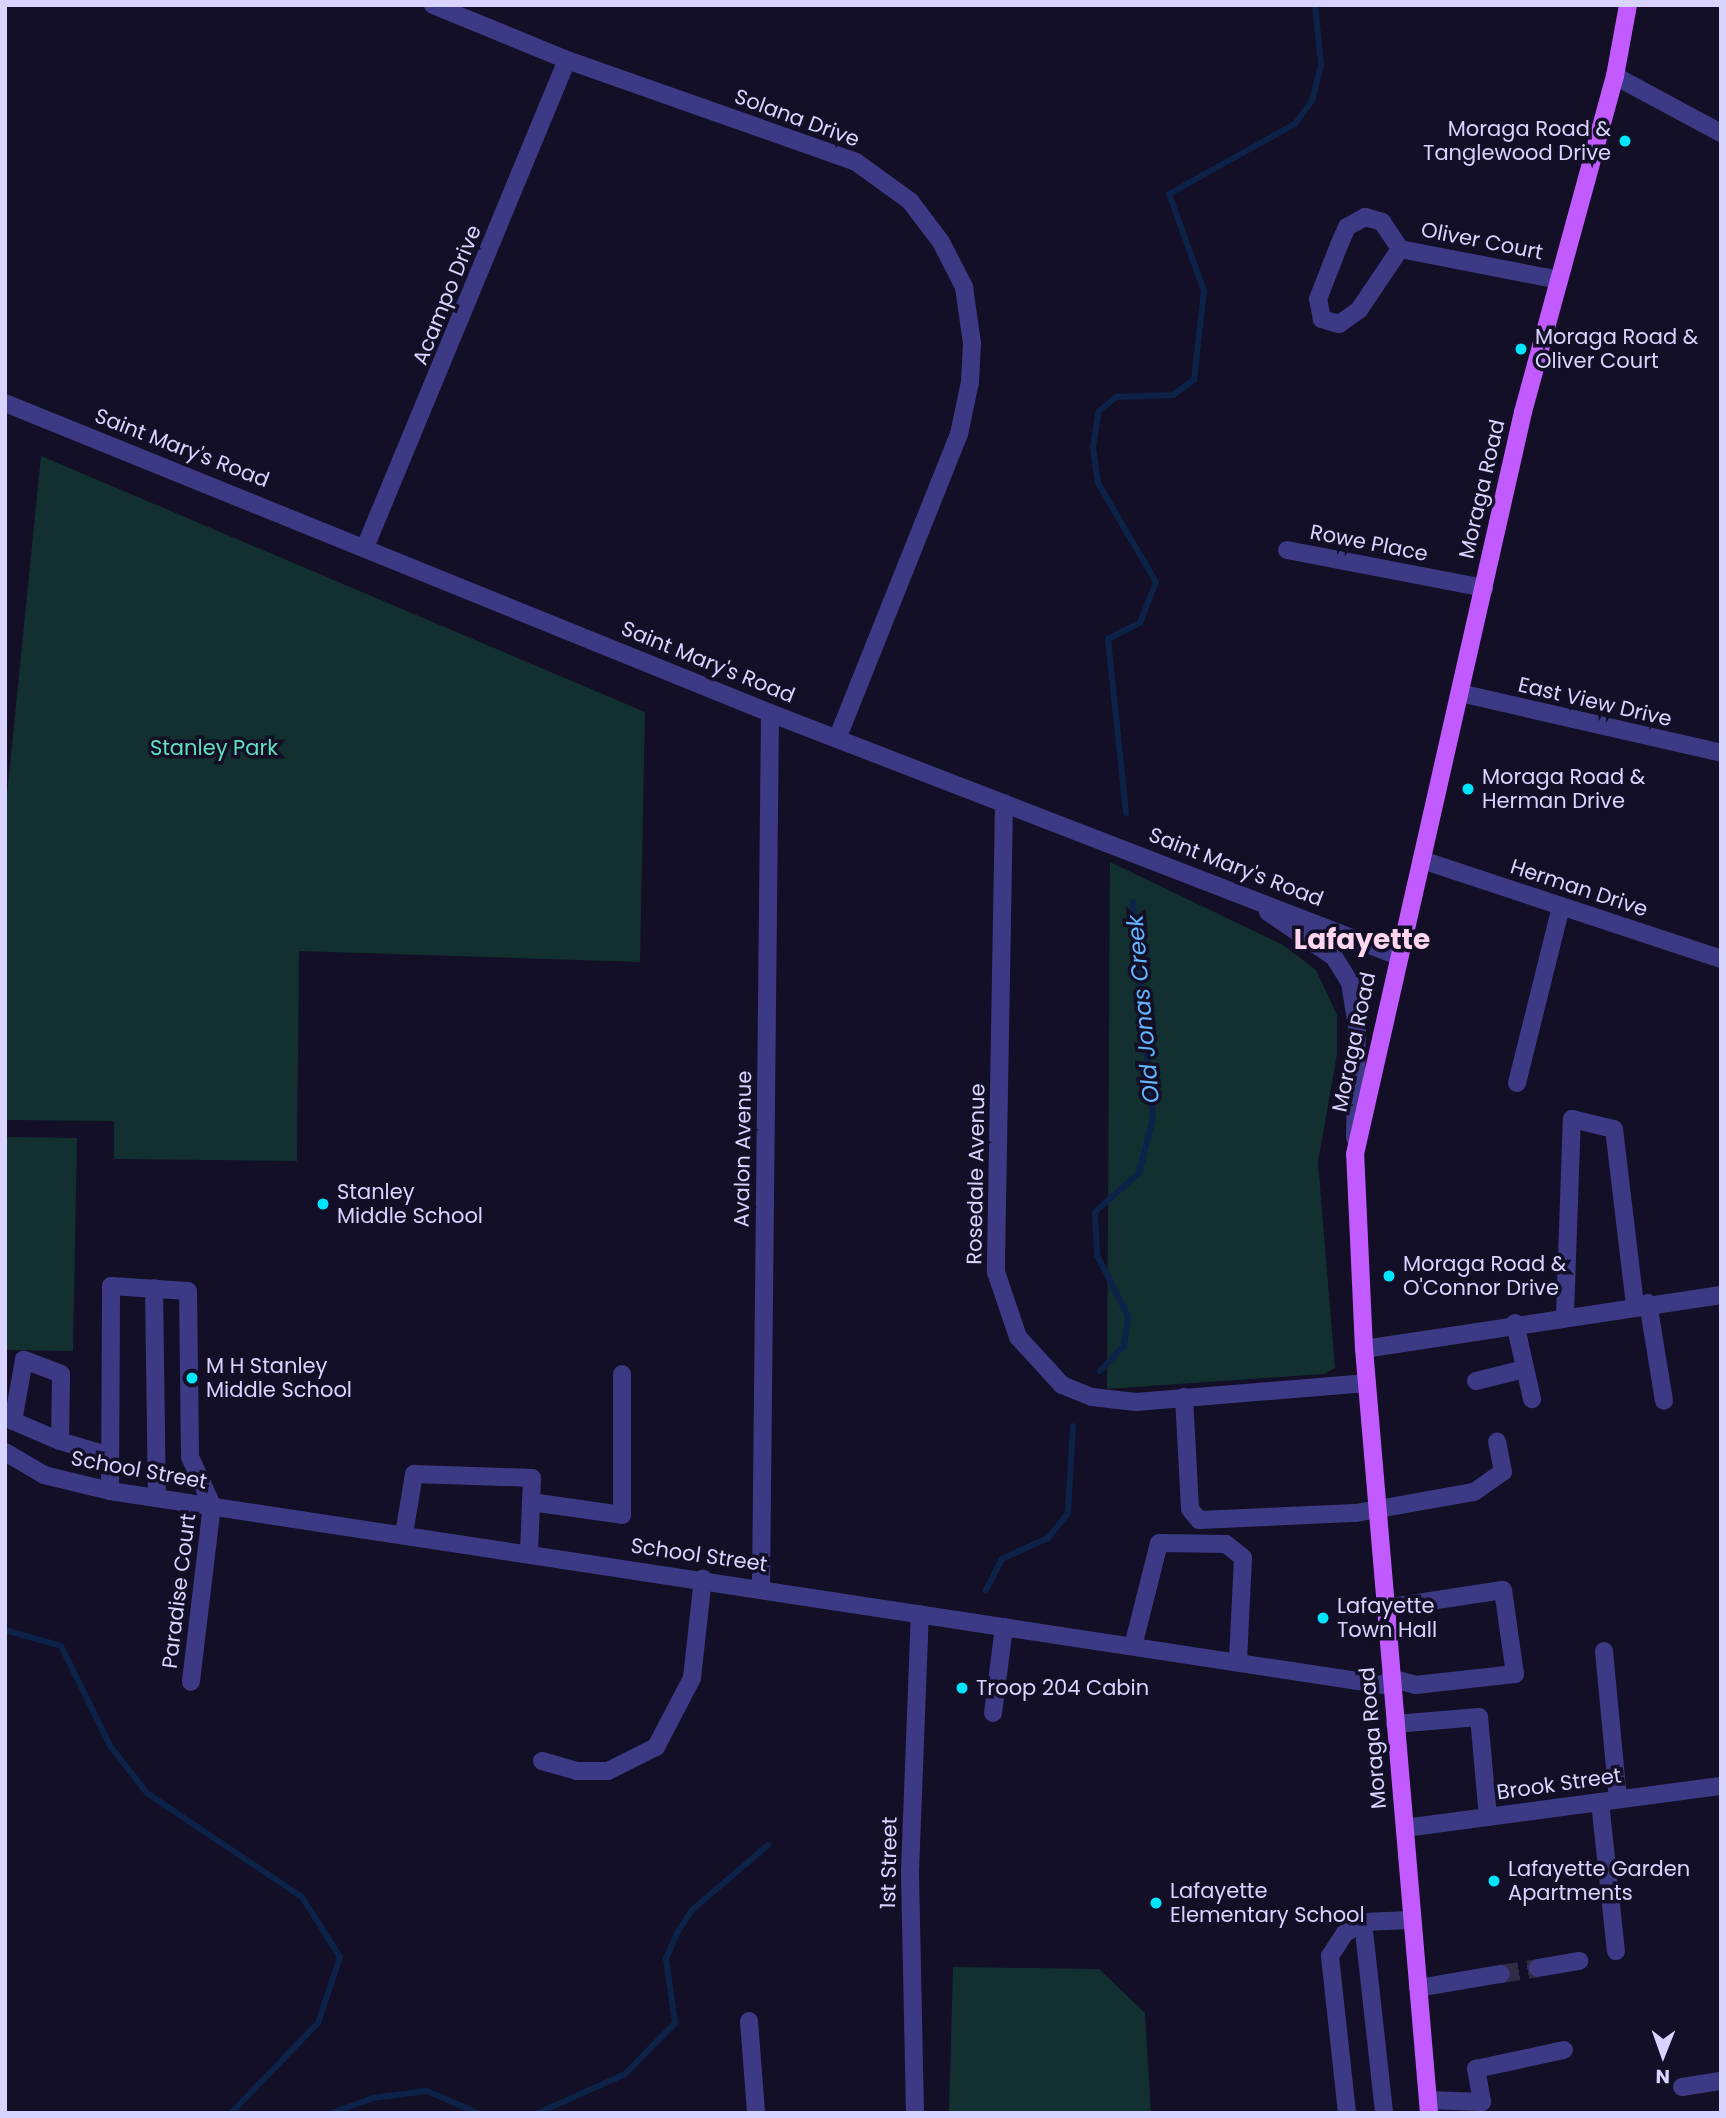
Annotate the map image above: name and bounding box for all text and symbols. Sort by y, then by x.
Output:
street label: Solana Drive [731,84,863,152]
place label: Moraga Road & Tanglewood Drive [1423,116,1611,166]
marker: Moraga Road & Tanglewood Drive [1617,133,1633,149]
street label: Oliver Court [1419,217,1545,265]
street label: Acampo Drive [407,221,487,369]
place label: Moraga Road & Oliver Court [1535,324,1698,374]
marker: Moraga Road & Oliver Court [1513,341,1529,357]
street label: Saint Mary's Road [91,403,273,493]
street label: Moraga Road [1454,417,1510,561]
street label: Rowe Place [1308,519,1430,567]
street label: Saint Mary's Road [618,616,798,708]
street label: East View Drive [1516,672,1674,732]
park label: Stanley Park [150,735,278,761]
place label: Moraga Road & Herman Drive [1482,764,1645,814]
marker: Moraga Road & Herman Drive [1460,781,1476,797]
street label: Saint Mary's Road [1145,822,1327,912]
street label: Herman Drive [1507,854,1651,922]
water label: Old Jonas Creek [1121,914,1165,1104]
district label: Lafayette [1294,923,1430,957]
street label: Moraga Road [1327,970,1381,1114]
street label: Avalon Avenue [729,1070,757,1228]
street label: Rosedale Avenue [962,1083,990,1265]
place label: Stanley Middle School [337,1179,483,1229]
marker: Stanley Middle School [315,1196,331,1212]
place label: Moraga Road & O'Connor Drive [1403,1251,1566,1301]
marker: Moraga Road & O'Connor Drive [1381,1268,1397,1284]
place label: M H Stanley Middle School [206,1353,352,1403]
marker: M H Stanley Middle School [184,1370,200,1386]
street label: School Street [69,1446,209,1494]
street label: Paradise Court [157,1512,201,1670]
street label: School Street [629,1533,769,1577]
place label: Lafayette Town Hall [1337,1593,1437,1643]
marker: Lafayette Town Hall [1315,1610,1331,1626]
street label: Moraga Road [1354,1666,1392,1810]
place label: Troop 204 Cabin [976,1675,1149,1701]
marker: Troop 204 Cabin [954,1680,970,1696]
street label: Brook Street [1495,1763,1623,1805]
street label: 1st Street [876,1817,902,1909]
place label: Lafayette Garden Apartments [1508,1856,1690,1906]
marker: Lafayette Garden Apartments [1486,1873,1502,1889]
place label: Lafayette Elementary School [1170,1878,1365,1928]
marker: Lafayette Elementary School [1148,1895,1164,1911]
north arrow [1628,2020,1698,2090]
text: N [1655,2063,1670,2090]

